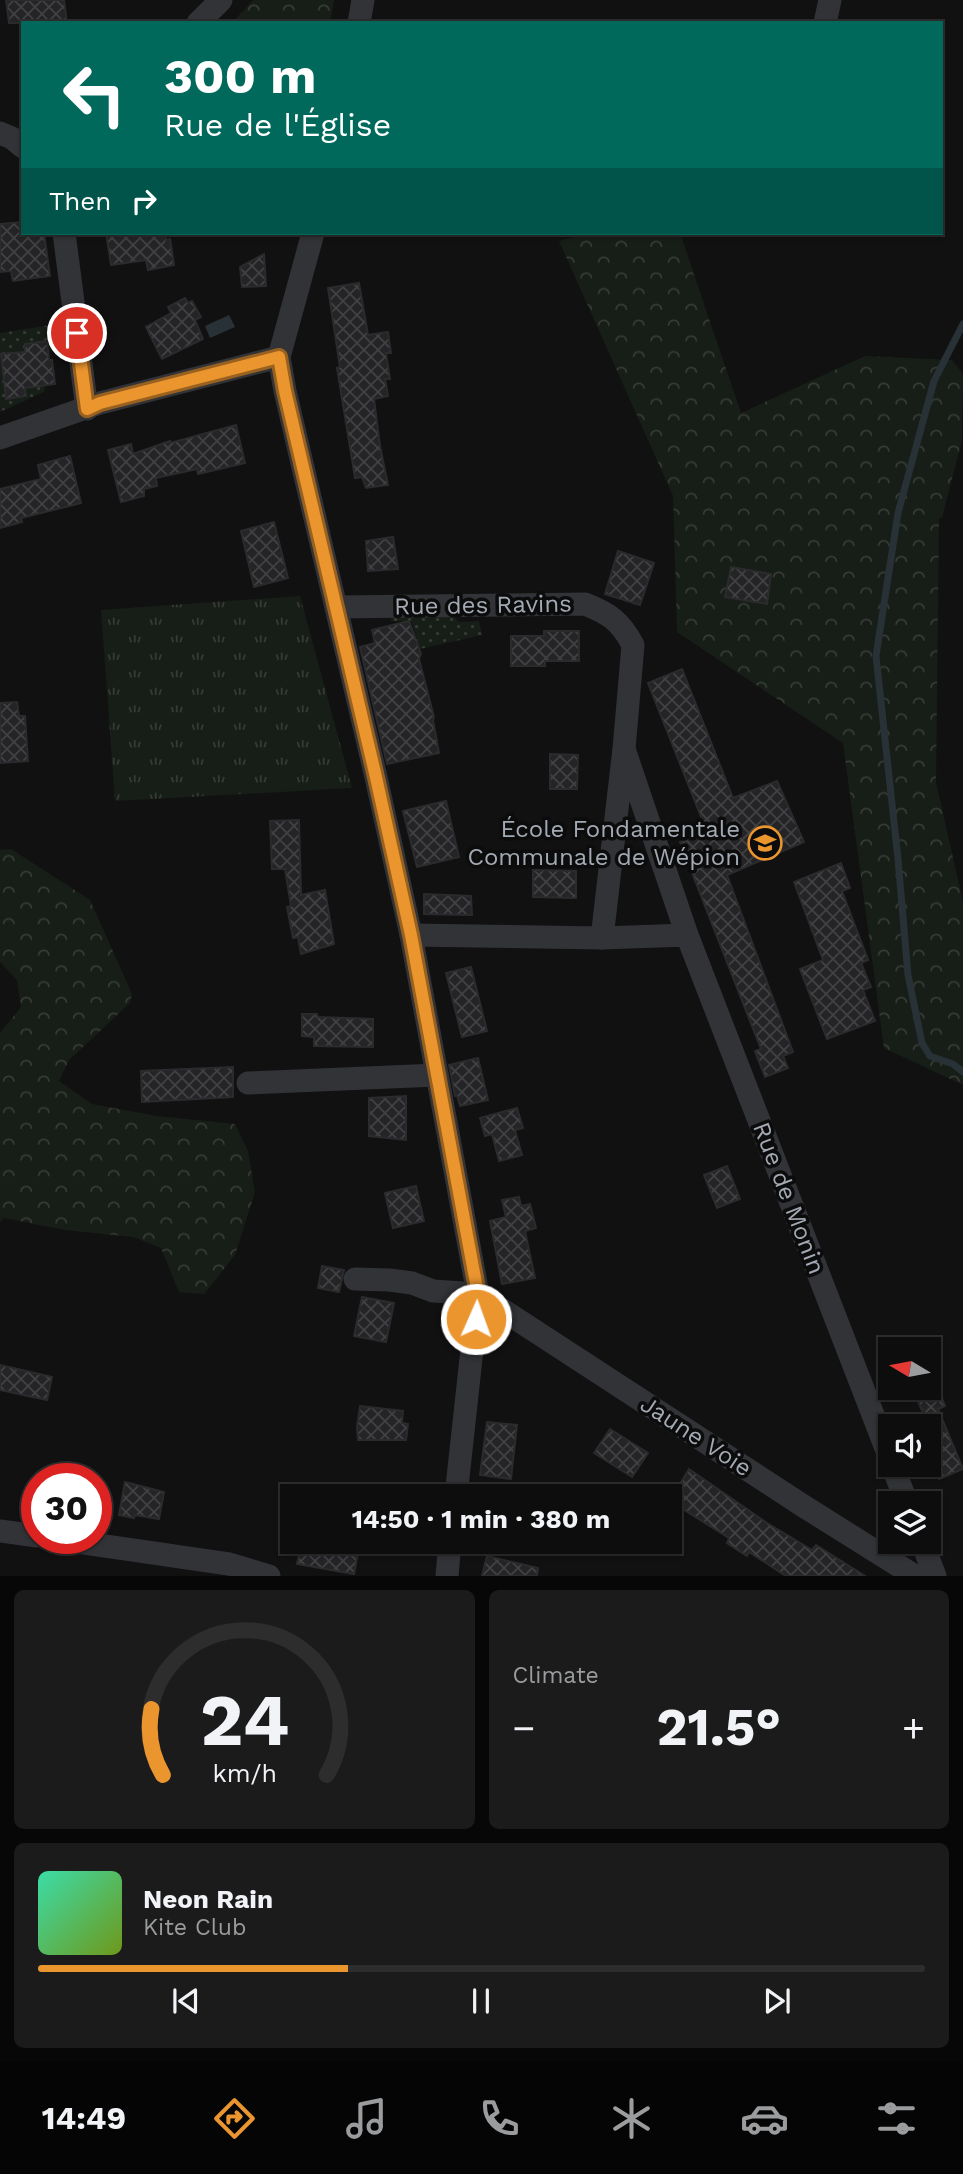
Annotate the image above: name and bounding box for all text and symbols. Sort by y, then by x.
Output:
text: 300 m [164,47,316,105]
icon: left [49,49,140,140]
text: Rue de l'Église [164,106,391,144]
icon: right [125,182,163,220]
text: Then [49,186,111,216]
pin [47,303,107,363]
icon: arrive [58,314,96,352]
street label: Rue des Ravins [394,589,572,621]
place label: École Fondamentale Communale de Wépion [467,815,740,871]
school or university icon: École Fondamentale Communale de Wépion [746,824,784,862]
street label: Rue de Monin [747,1118,831,1278]
position arrow [439,1282,513,1356]
north arrow [878,1337,942,1400]
map controls [878,1337,941,1554]
street label: Jaune Voie [635,1390,757,1482]
button: sound [878,1414,941,1477]
speed limit sign: 30 [21,1463,112,1554]
button: layers [878,1491,941,1554]
text: 14:50 · 1 min · 380 m [352,1504,610,1534]
text: Climate [513,1662,599,1689]
text: 24 [199,1678,289,1764]
text: 21.5° [656,1697,781,1758]
text: − [513,1706,535,1750]
text: + [902,1706,925,1750]
text: km/h [212,1759,276,1788]
text: Neon Rain [143,1884,273,1914]
text: Kite Club [143,1914,246,1941]
icon: previous [167,1982,205,2020]
icon: pause [462,1982,500,2020]
icon: next [758,1982,796,2020]
icon: directions [210,2094,259,2143]
icon: music [342,2094,391,2143]
icon: phone [475,2094,524,2143]
icon: climate [607,2094,656,2143]
icon: car [740,2094,789,2143]
icon: filters [872,2094,921,2143]
text: 14:49 [42,2099,126,2137]

